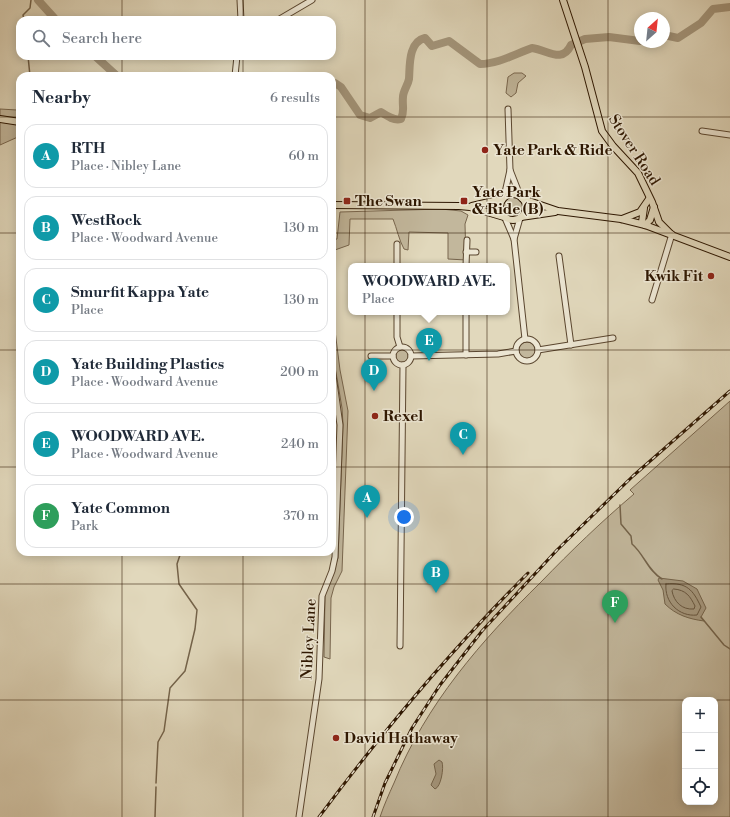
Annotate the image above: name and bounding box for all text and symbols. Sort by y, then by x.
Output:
north arrow [634,12,670,48]
search box [16,16,336,60]
icon: search [30,27,52,49]
text: Search here [62,29,142,48]
text: Nearby [32,87,91,109]
text: 6 results [270,90,320,106]
street label: Stover Road [604,111,664,190]
text: RTH [71,139,105,158]
place label: Yate Park & Ride [493,141,613,160]
marker: Yate Park & Ride [480,145,490,155]
text: A [41,148,51,164]
text: 60 m [288,148,319,164]
text: Place · Nibley Lane [71,158,181,174]
place label: Yate Park & Ride (B) [472,183,544,219]
place label: The Swan [355,192,423,211]
marker: The Swan [342,196,352,206]
marker: Yate Park & Ride (B) [459,196,469,206]
text: WestRock [71,211,142,230]
text: B [41,220,51,236]
text: 130 m [284,220,319,236]
text: Place · Woodward Avenue [71,230,218,246]
popup [348,263,510,315]
place label: Kwik Fit [644,267,704,286]
marker: Kwik Fit [706,271,716,281]
text: WOODWARD AVE. [362,272,496,291]
text: Smurfit Kappa Yate [71,283,209,302]
text: Place [362,291,395,307]
text: C [41,292,51,308]
text: 130 m [284,292,319,308]
text: Place [71,302,103,318]
pin: E [416,328,442,361]
text: Yate Building Plastics [71,355,224,374]
pin: D [361,358,387,391]
text: D [41,364,51,380]
text: 200 m [280,364,319,380]
text: Place · Woodward Avenue [71,374,218,390]
place label: Rexel [383,407,423,426]
marker: Rexel [370,411,380,421]
pin: C [450,422,476,455]
text: WOODWARD AVE. [71,427,205,446]
text: E [41,436,51,452]
text: 240 m [281,436,319,452]
text: Place · Woodward Avenue [71,446,218,462]
pin: A [354,485,380,518]
text: Yate Common [71,499,170,518]
your location [394,507,414,527]
text: F [41,508,51,524]
text: 370 m [283,508,319,524]
text: Park [71,518,98,534]
pin: B [423,560,449,593]
pin: F [602,590,628,623]
street label: Nibley Lane [297,598,321,680]
map controls [682,697,718,805]
button: + [682,697,718,733]
place label: David Hathaway [344,729,458,748]
marker: David Hathaway [331,733,341,743]
button: − [682,733,718,769]
button: locate [682,769,718,805]

